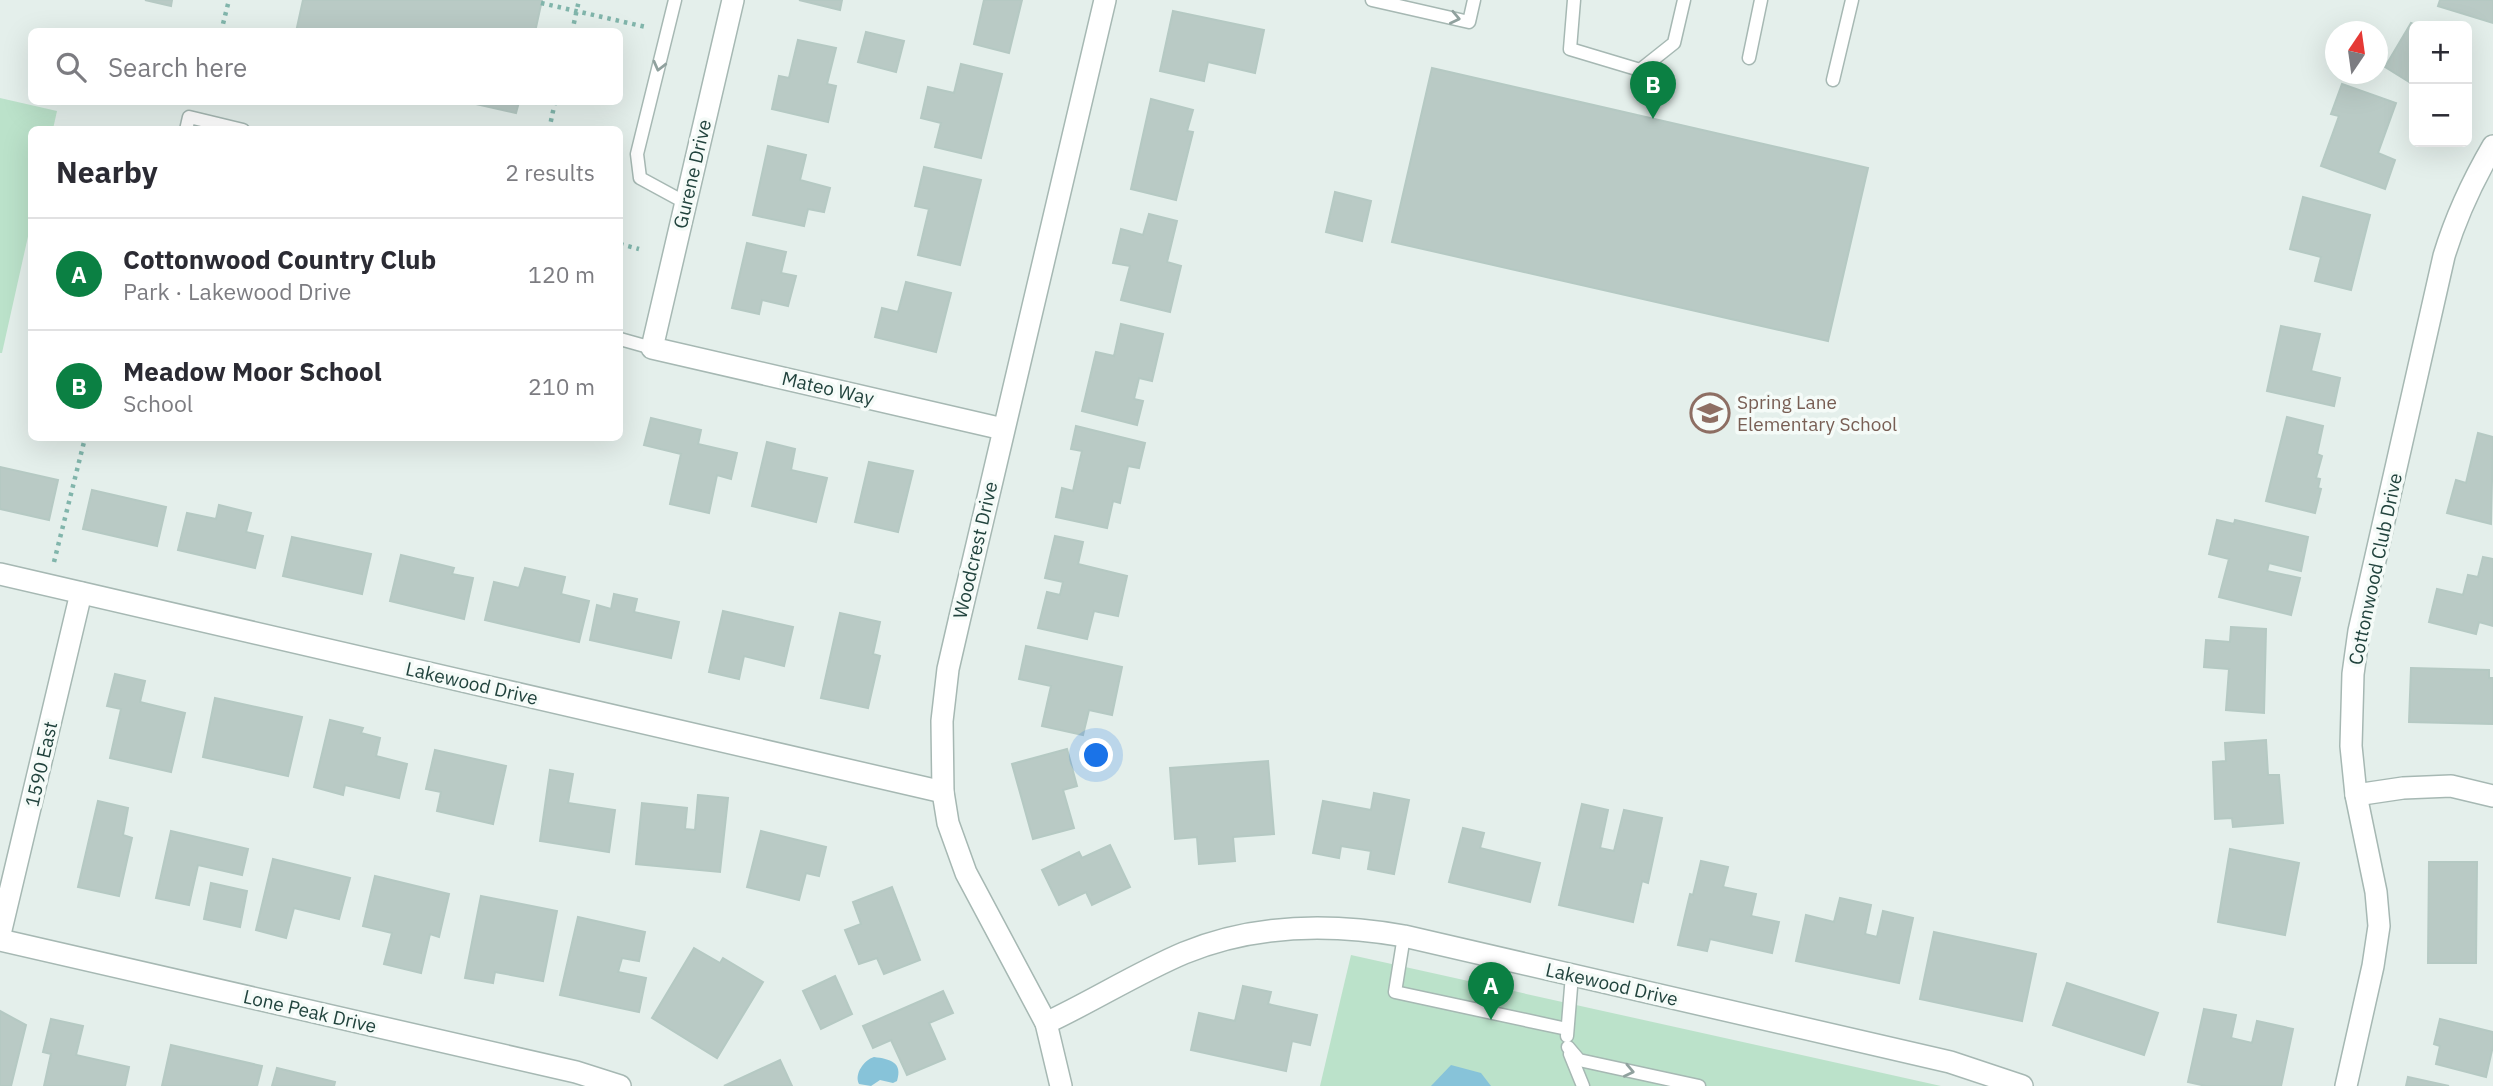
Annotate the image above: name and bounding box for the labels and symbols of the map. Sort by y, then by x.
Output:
one-way arrow [1449,10,1461,25]
north arrow [2325,21,2388,84]
one-way arrow [653,60,667,72]
pin: B [1630,61,1676,119]
street label: Gurene Drive [668,117,716,231]
street label: Mateo Way [780,366,877,410]
place label: Spring Lane Elementary School [1737,390,1897,436]
school or university icon: Spring Lane Elementary School [1689,392,1731,434]
street label: Cottonwood Club Drive [2343,471,2407,667]
street label: Woodcrest Drive [948,479,1002,621]
street label: Lakewood Drive [404,656,540,710]
street label: 1590 East [20,719,62,809]
your location [1079,738,1113,772]
street label: Lakewood Drive [1544,957,1680,1011]
pin: A [1468,962,1514,1020]
street label: Lone Peak Drive [241,984,379,1038]
one-way arrow [1623,1062,1635,1077]

